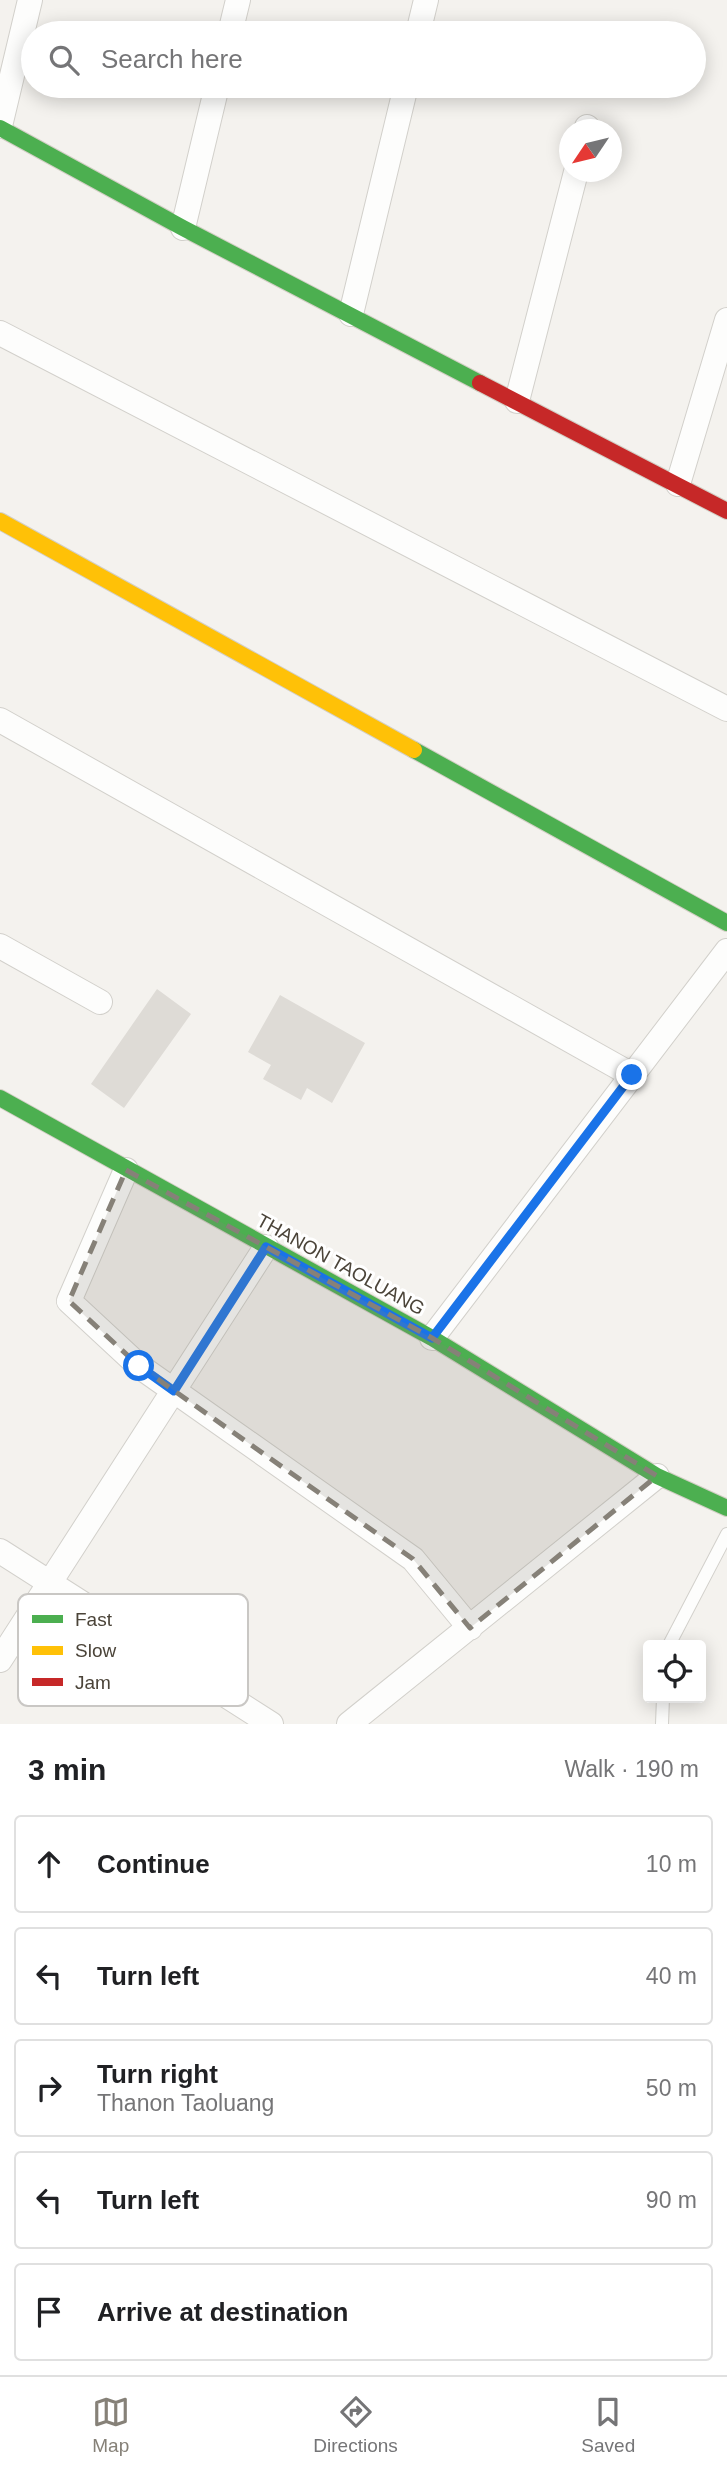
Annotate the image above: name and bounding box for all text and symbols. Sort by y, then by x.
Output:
search box [21,21,706,98]
icon: search [45,41,83,79]
text: Search here [101,44,243,74]
north arrow [559,119,622,182]
route end [616,1059,647,1090]
street label: THANON TAOLUANG [253,1210,428,1319]
route start [123,1350,154,1381]
legend [18,1594,248,1706]
text: Fast [75,1609,113,1630]
text: Slow [75,1640,116,1661]
map controls [643,1640,706,1703]
button: locate [643,1640,706,1703]
text: Jam [75,1672,111,1693]
text: 3 min [28,1753,106,1786]
text: Walk · 190 m [564,1756,699,1782]
icon: ahead [30,1845,68,1883]
text: Continue [97,1849,210,1879]
text: 10 m [646,1851,697,1877]
icon: left [30,1957,68,1995]
text: Turn left [97,1961,199,1991]
text: 40 m [646,1963,697,1989]
text: Turn right [97,2059,218,2089]
icon: right [30,2069,68,2107]
text: 50 m [646,2075,697,2101]
text: Thanon Taoluang [97,2090,274,2116]
icon: left [30,2181,68,2219]
text: Turn left [97,2185,199,2215]
text: 90 m [646,2187,697,2213]
icon: arrive [30,2293,68,2331]
text: Arrive at destination [97,2297,348,2327]
tab: Map [92,2393,130,2457]
tab: Directions [313,2393,398,2457]
tab: Saved [581,2393,635,2457]

